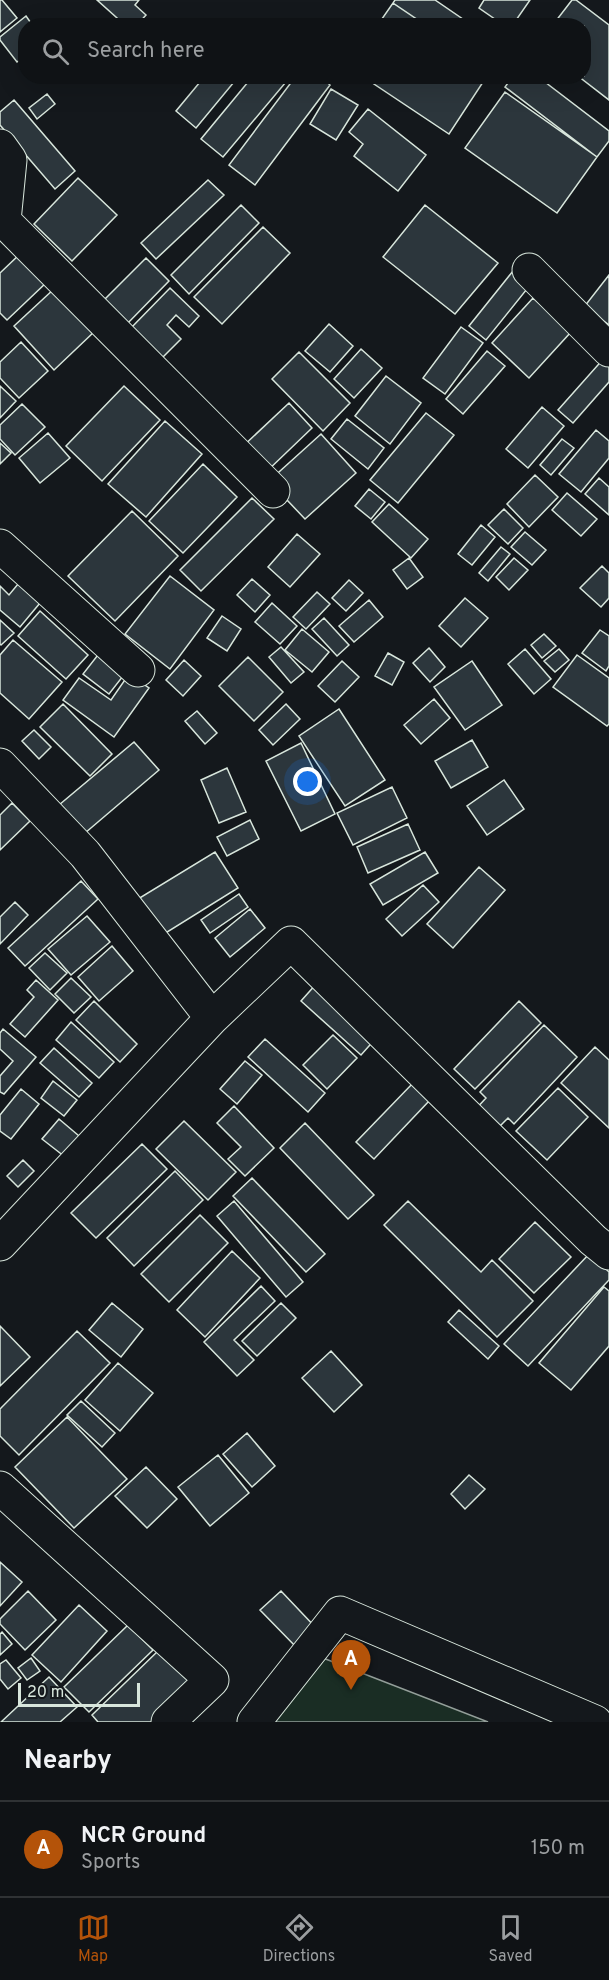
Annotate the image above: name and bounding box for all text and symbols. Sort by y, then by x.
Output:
search box [18,18,591,84]
icon: search [39,35,72,68]
text: Search here [87,38,205,65]
your location [293,767,322,796]
pin: A [332,1640,370,1690]
scale bar [18,1680,140,1708]
text: 20 m [27,1683,64,1703]
text: Nearby [24,1745,112,1778]
text: NCR Ground [81,1823,206,1850]
text: A [36,1836,51,1862]
text: 150 m [531,1836,585,1862]
text: Sports [81,1850,141,1876]
tab: Map [77,1911,110,1967]
tab: Directions [263,1911,335,1967]
tab: Saved [488,1911,532,1967]

